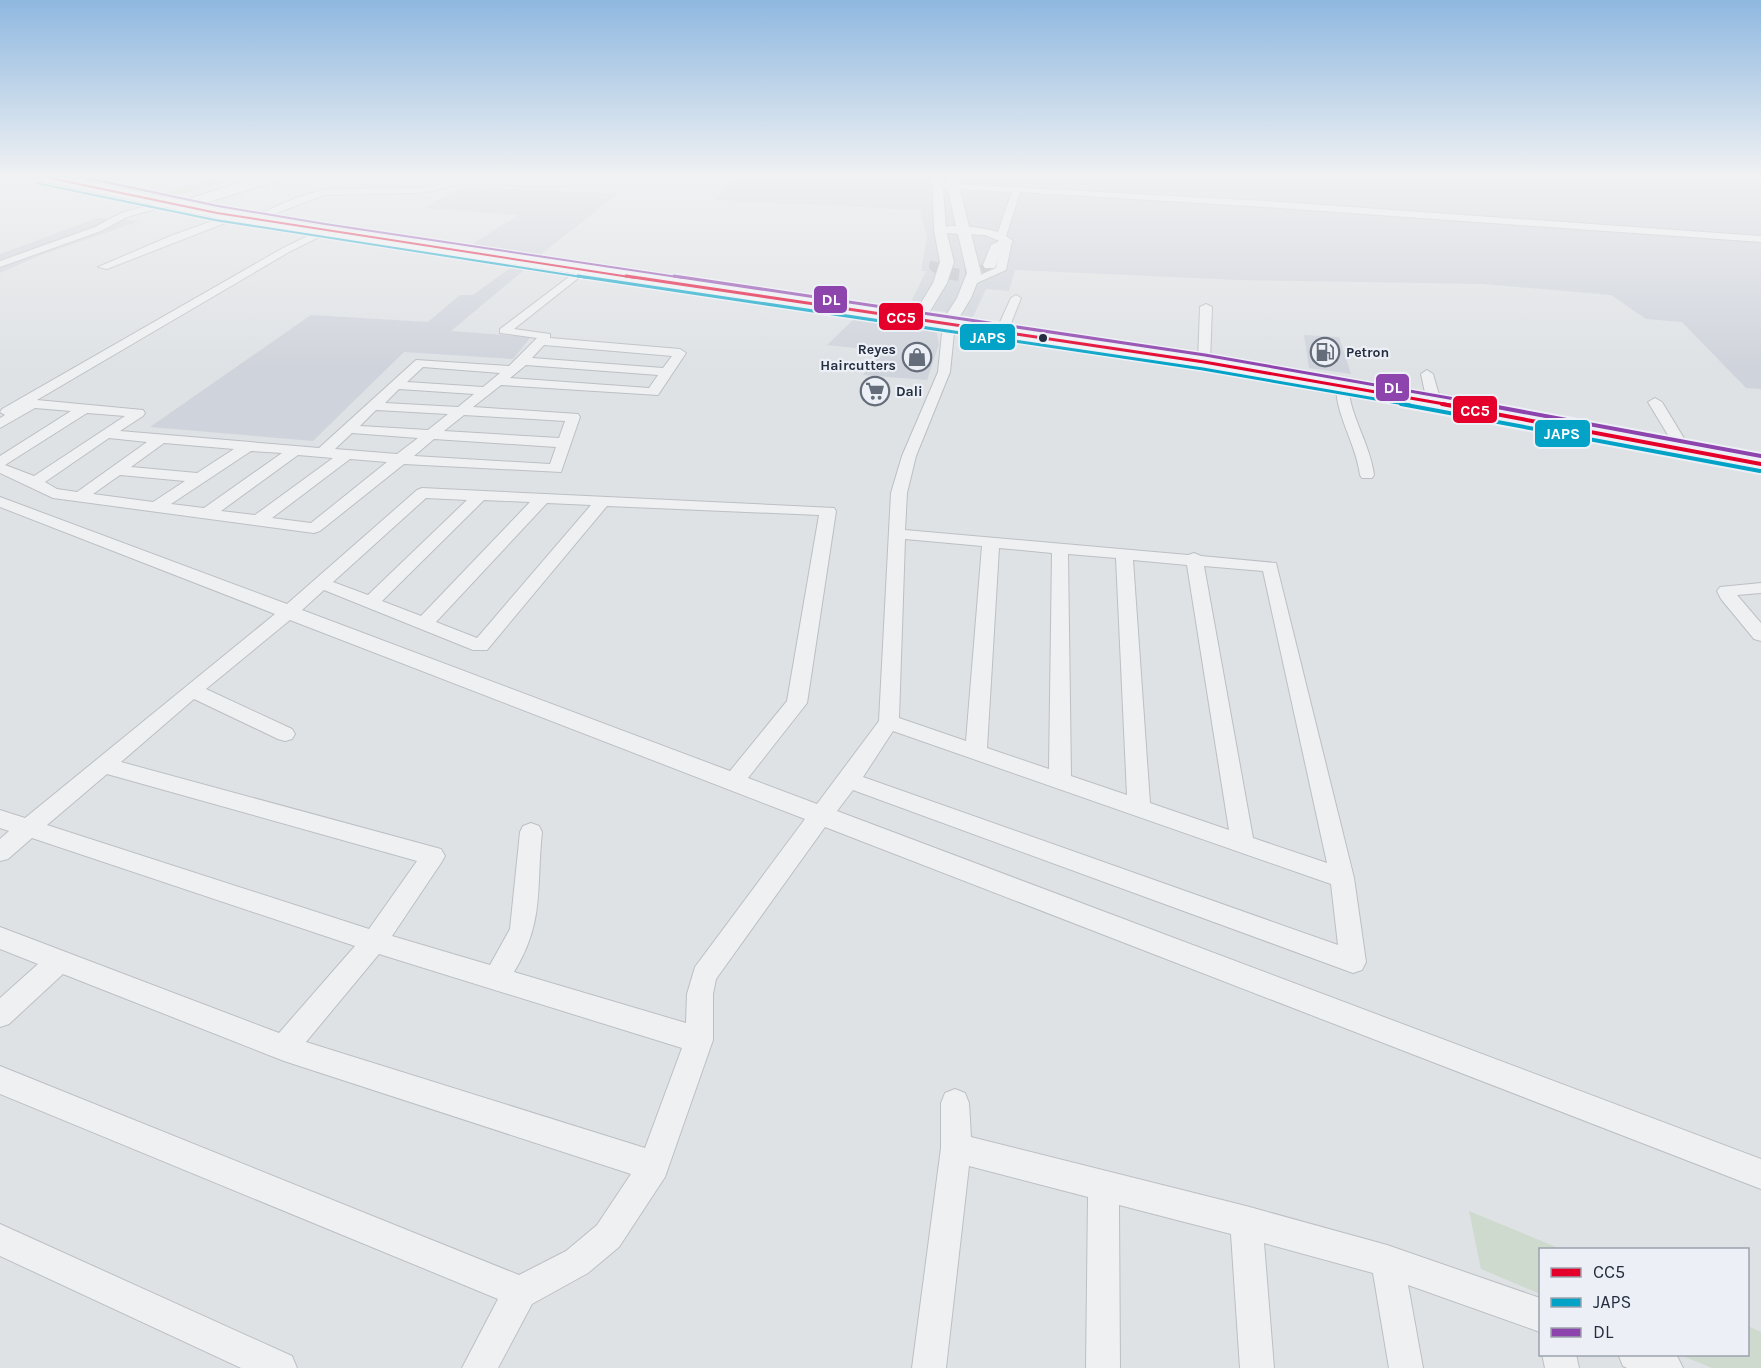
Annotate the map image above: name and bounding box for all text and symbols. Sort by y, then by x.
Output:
line badge: DL [813,285,848,314]
text: DL [822,290,841,309]
line badge: CC5 [878,302,924,331]
text: CC5 [886,308,916,327]
line badge: JAPS [959,323,1016,351]
text: JAPS [970,328,1006,347]
unlabelled marker [1037,332,1049,344]
fuel station icon: Petron [1309,336,1341,368]
place label: Reyes Haircutters [820,341,896,374]
shop icon: Reyes Haircutters [901,341,933,373]
place label: Petron [1346,344,1389,361]
line badge: DL [1375,373,1410,402]
supermarket icon: Dali [859,375,891,407]
text: DL [1384,378,1403,397]
place label: Dali [896,383,923,400]
line badge: CC5 [1452,395,1498,424]
text: CC5 [1460,401,1490,420]
line badge: JAPS [1534,419,1591,448]
text: JAPS [1544,424,1580,443]
legend [1539,1248,1749,1356]
text: CC5 [1593,1261,1625,1283]
text: JAPS [1593,1291,1631,1313]
text: DL [1593,1321,1614,1343]

